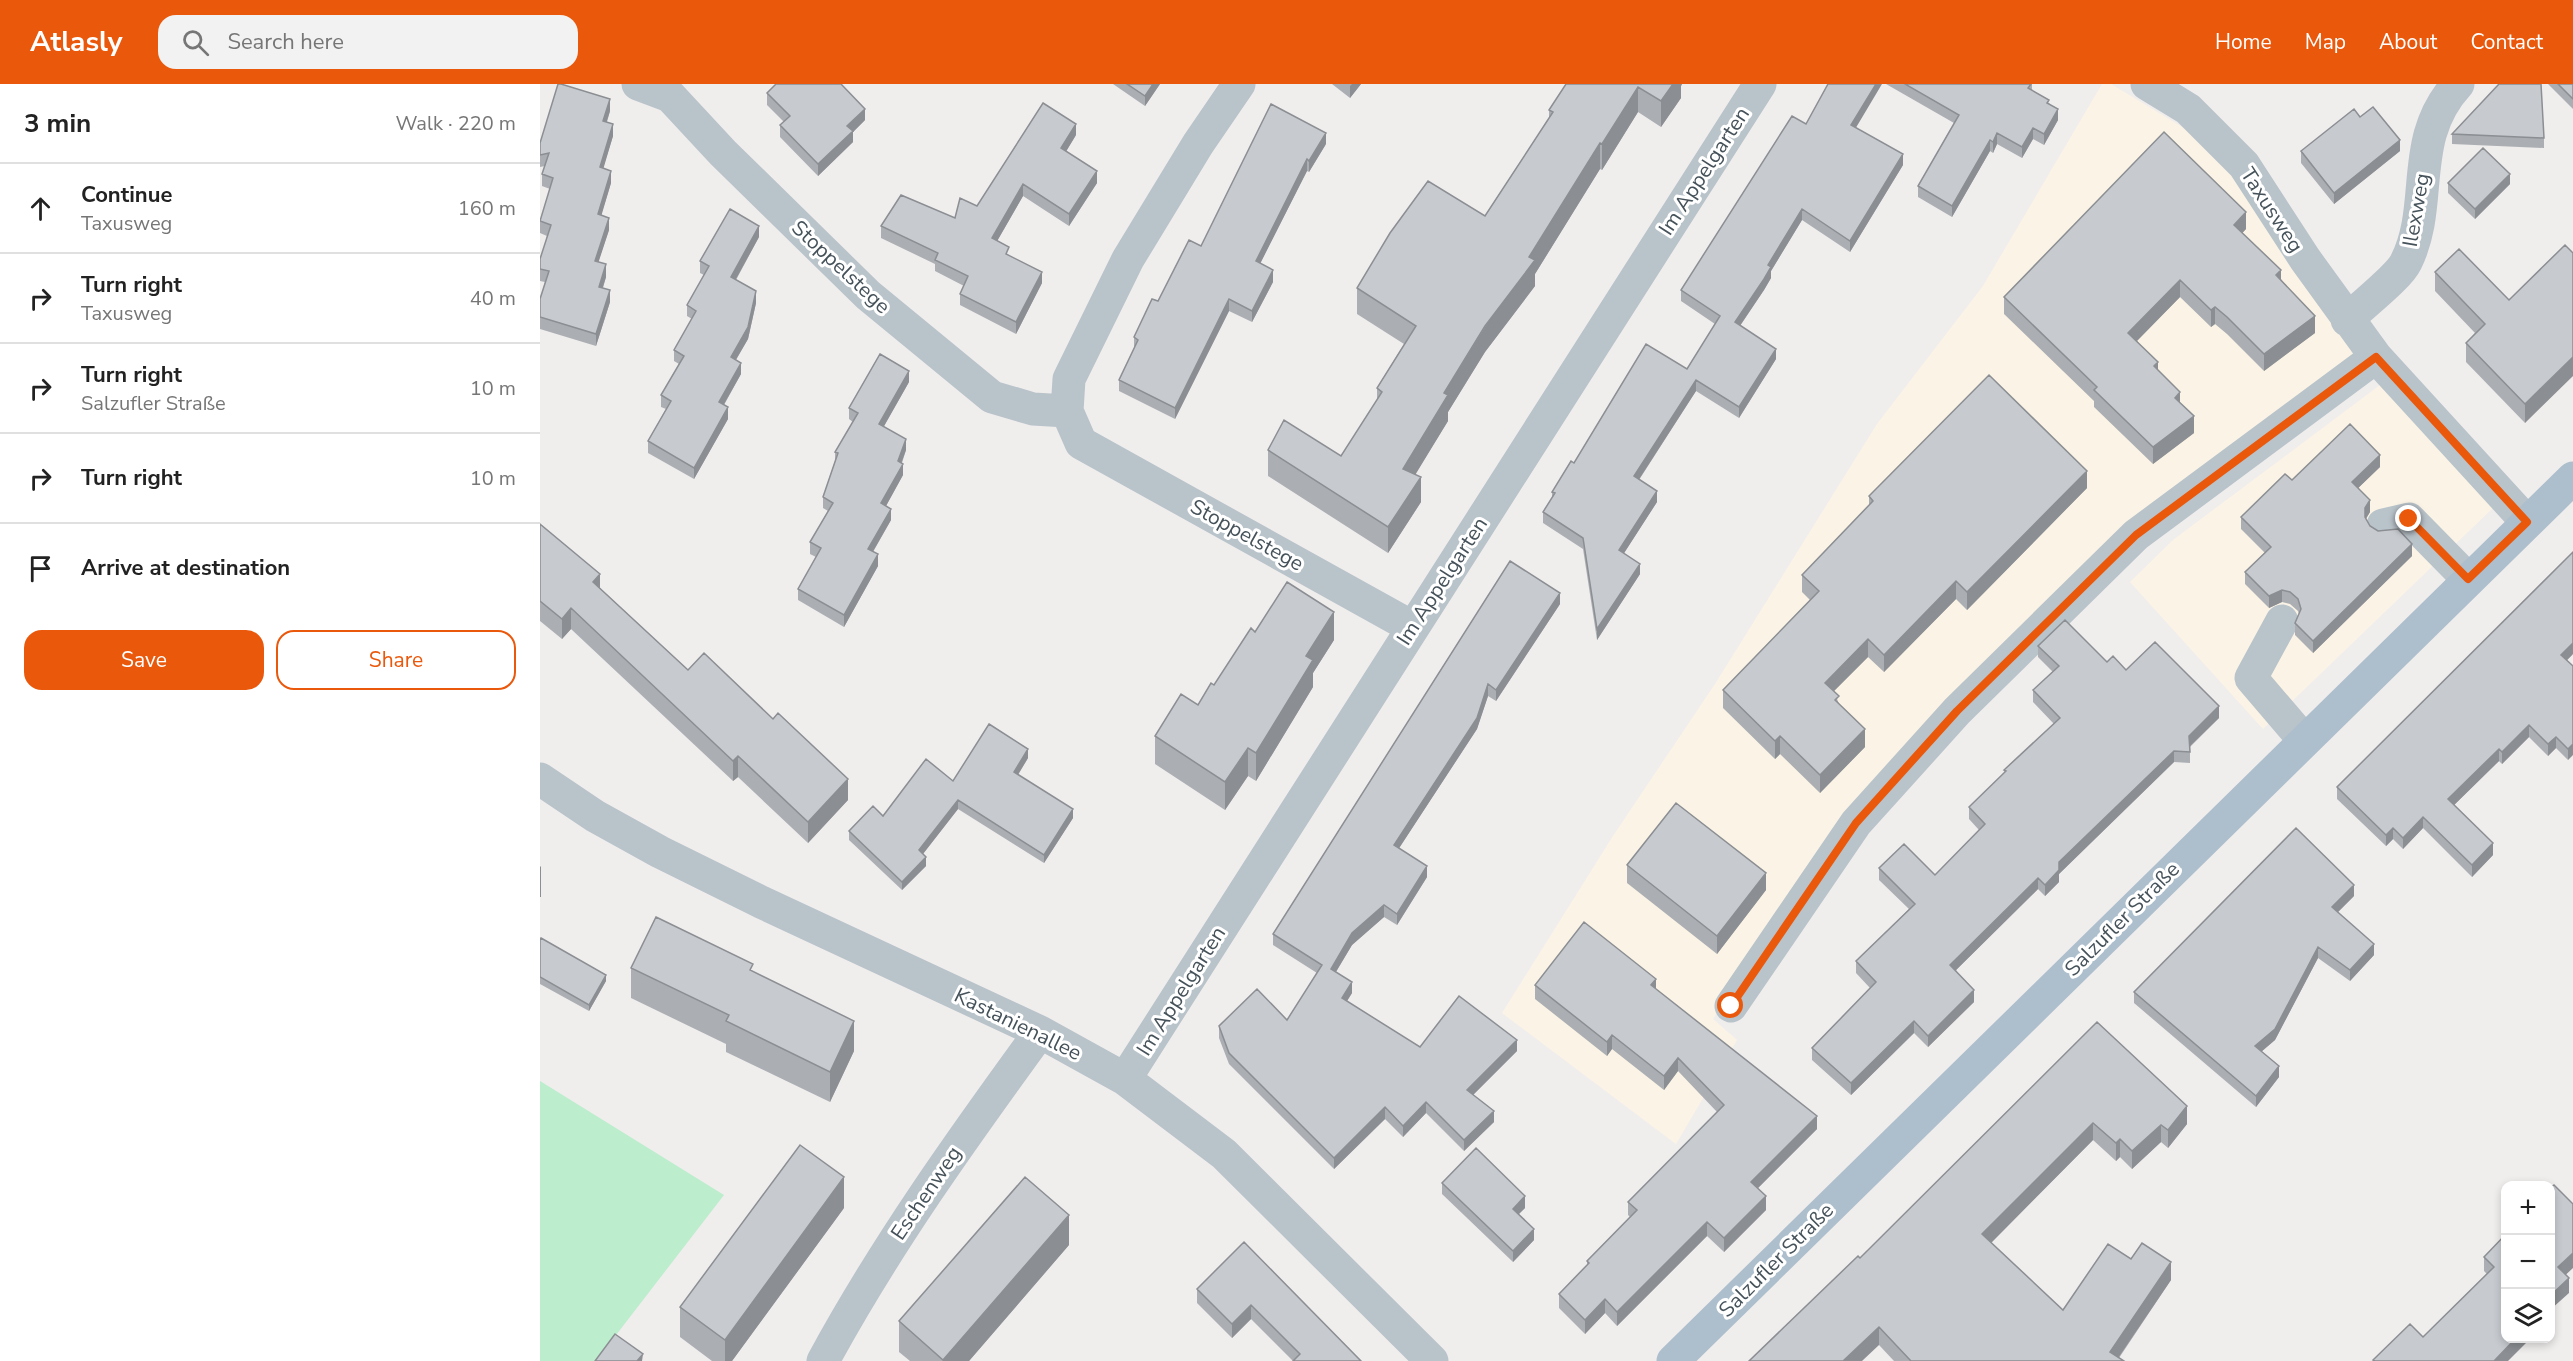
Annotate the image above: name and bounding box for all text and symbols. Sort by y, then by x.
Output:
search box [158,15,578,69]
text: Atlasly [30,23,122,61]
icon: search [179,26,212,59]
text: Search here [227,27,344,57]
text: Home [2215,28,2272,56]
text: Map [2305,28,2346,56]
text: About [2379,28,2437,56]
text: Contact [2470,28,2543,56]
street label: Im Appelgarten [1652,101,1756,241]
text: 3 min [24,106,91,141]
text: Walk · 220 m [396,110,516,137]
street label: Taxusweg [2234,162,2310,258]
street label: Ilexweg [2396,171,2436,249]
text: Continue [81,180,172,210]
icon: ahead [24,192,57,225]
text: 160 m [458,195,516,222]
text: Taxusweg [81,210,172,237]
street label: Stoppelstege [786,214,896,320]
text: Turn right [81,270,182,300]
icon: right [24,282,57,315]
text: 40 m [470,285,516,312]
text: Taxusweg [81,300,172,327]
text: Turn right [81,360,182,390]
icon: right [24,372,57,405]
text: 10 m [470,375,516,402]
text: Salzufler Straße [81,390,226,417]
icon: right [24,462,57,495]
text: Turn right [81,463,182,493]
text: 10 m [470,465,516,492]
street label: Stoppelstege [1185,492,1309,578]
route end [2395,505,2421,531]
street label: Im Appelgarten [1390,511,1494,651]
icon: arrive [24,552,57,585]
text: Arrive at destination [81,553,290,583]
button: Save [24,630,264,690]
button: Share [276,630,516,690]
street label: Salzufler Straße [2058,855,2186,983]
street label: Im Appelgarten [1130,921,1232,1061]
street label: Kastanienallee [950,981,1086,1067]
route start [1717,992,1743,1018]
street label: Eschenweg [884,1140,968,1246]
map controls [2501,1181,2555,1343]
button: + [2501,1181,2555,1235]
street label: Salzufler Straße [1712,1196,1840,1324]
button: − [2501,1235,2555,1289]
button: layers [2501,1289,2555,1343]

